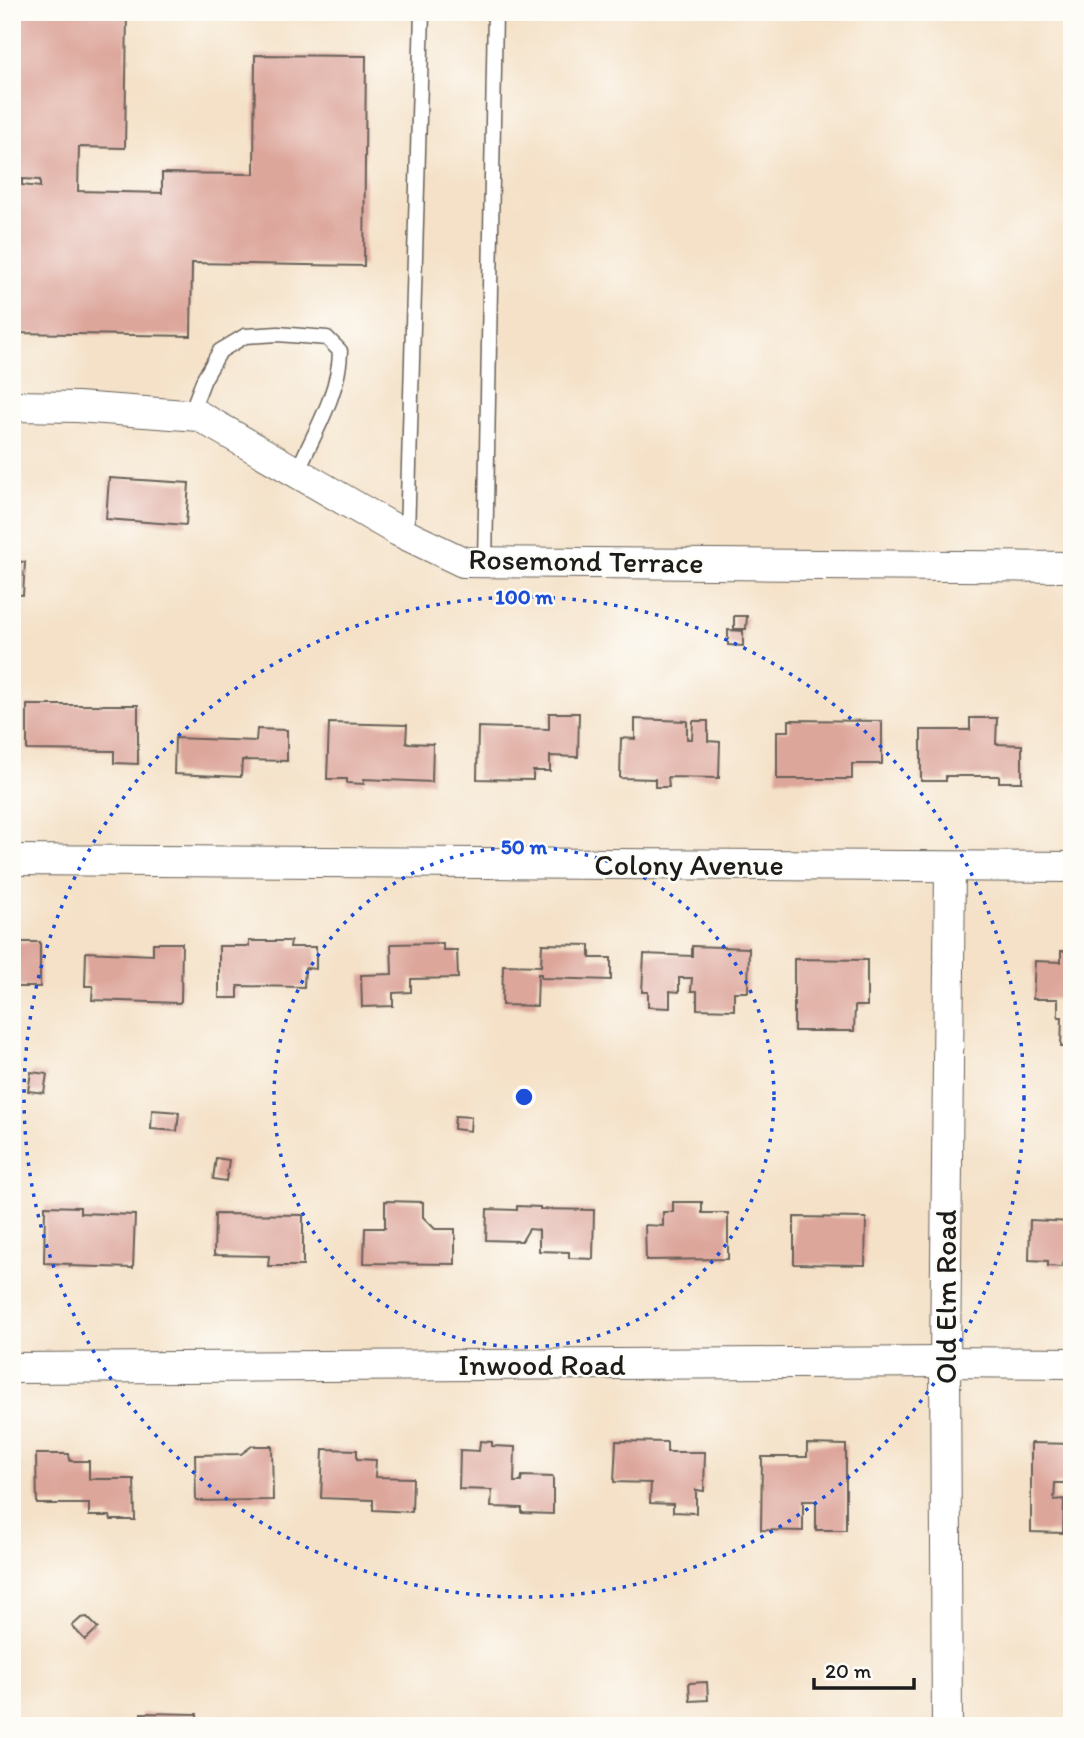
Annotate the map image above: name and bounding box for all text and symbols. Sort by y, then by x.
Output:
street label: Rosemond Terrace [468,540,704,581]
text: 100 m [495,584,553,609]
text: 50 m [501,834,548,859]
street label: Colony Avenue [594,846,784,883]
centre of rings [512,1085,536,1109]
street label: Old Elm Road [927,1210,964,1384]
street label: Inwood Road [458,1346,626,1383]
scale bar [814,1647,914,1691]
text: 20 m [825,1658,872,1683]

